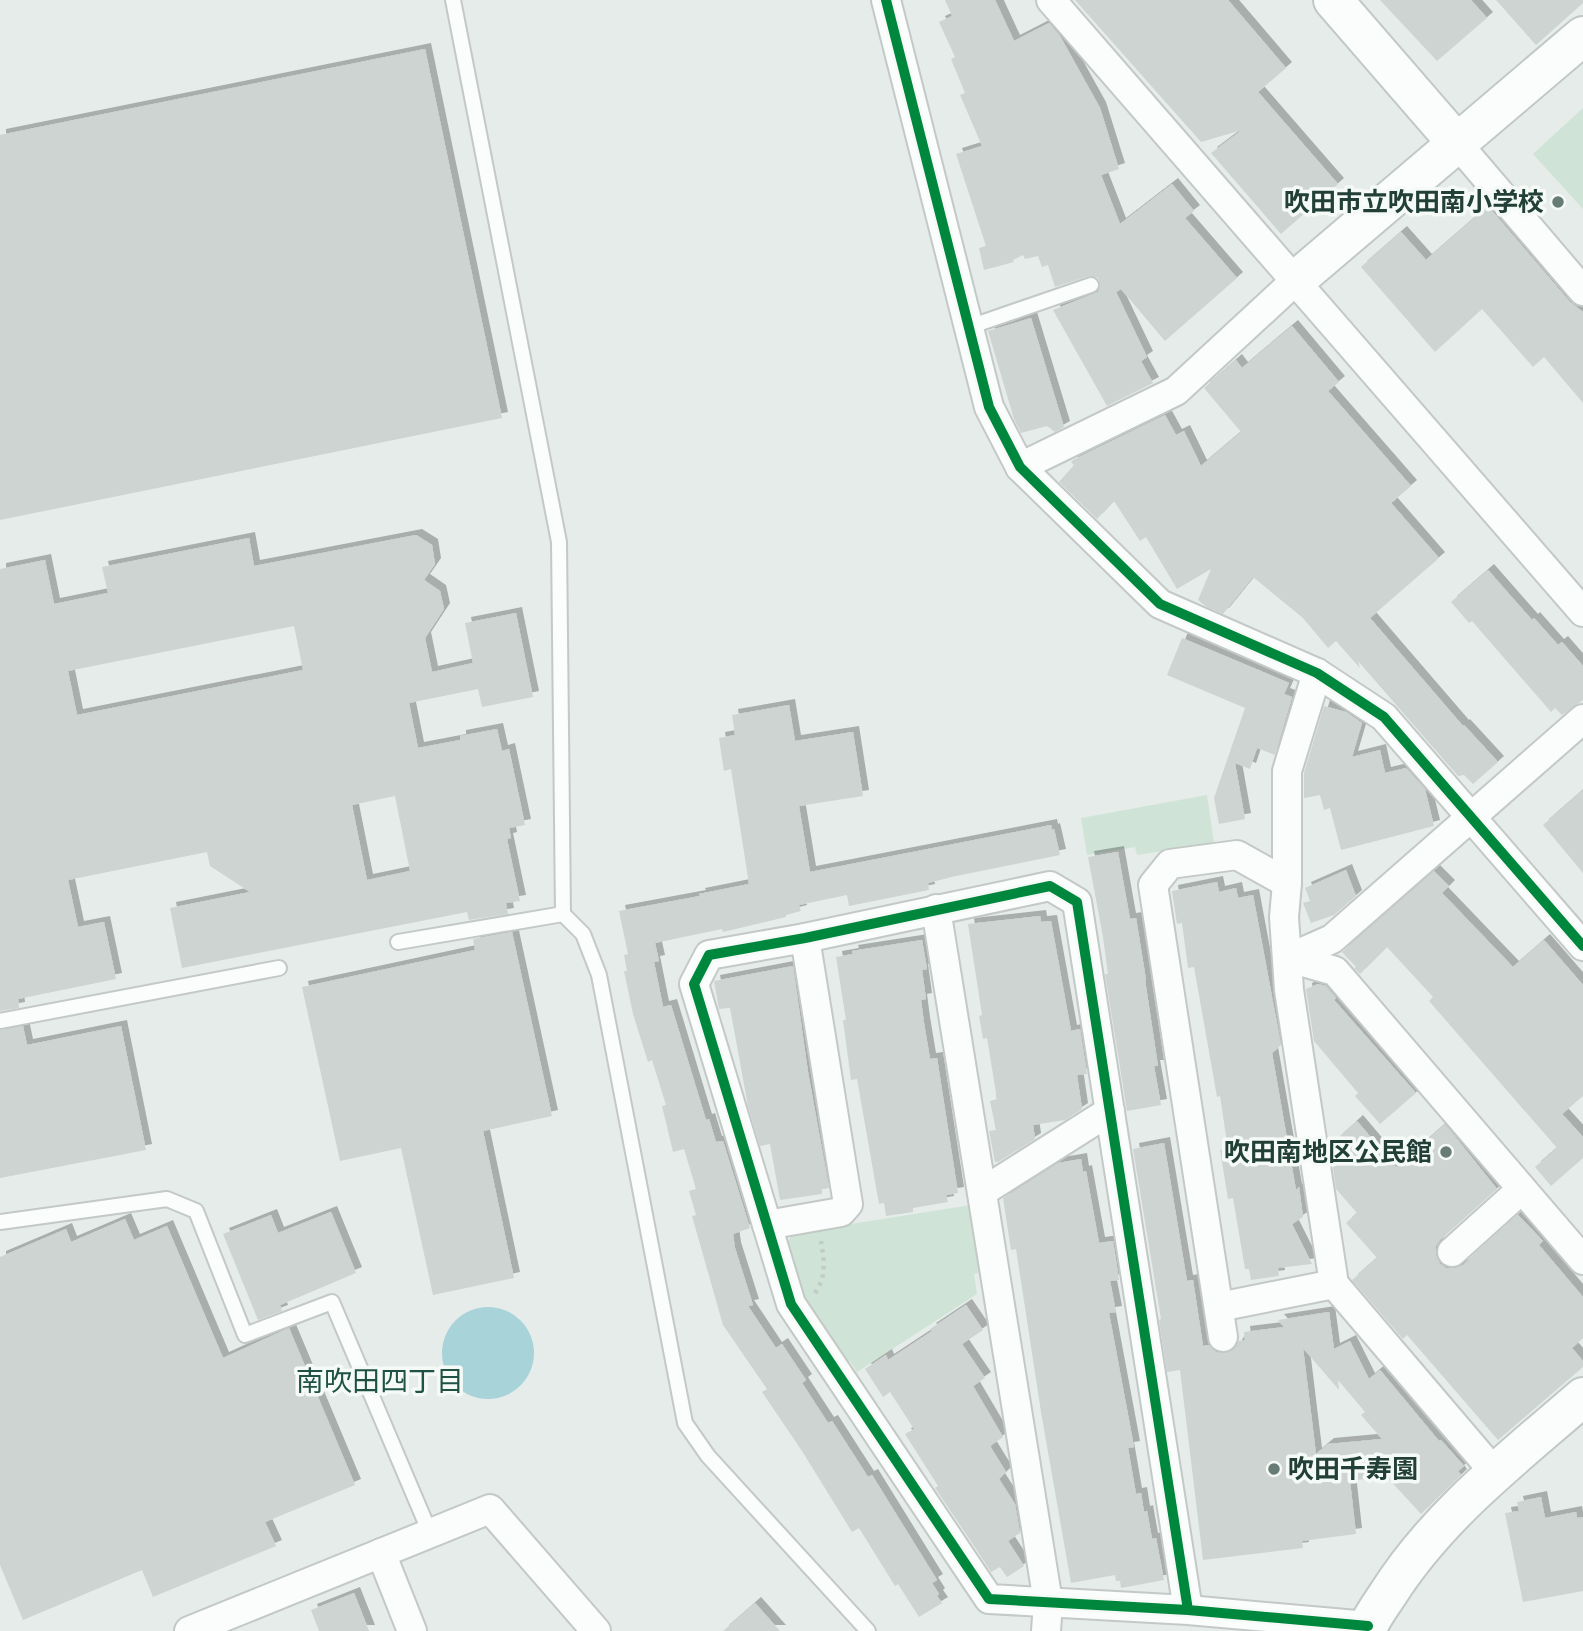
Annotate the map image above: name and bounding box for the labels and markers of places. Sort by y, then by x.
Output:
place label: 吹田市立吹田南小学校 [1284,186,1544,218]
marker: 吹田市立吹田南小学校 [1550,194,1566,210]
place label: 吹田南地区公民館 [1224,1136,1432,1168]
marker: 吹田南地区公民館 [1438,1144,1454,1160]
place label: 吹田千寿園 [1288,1453,1418,1485]
marker: 吹田千寿園 [1266,1461,1282,1477]

